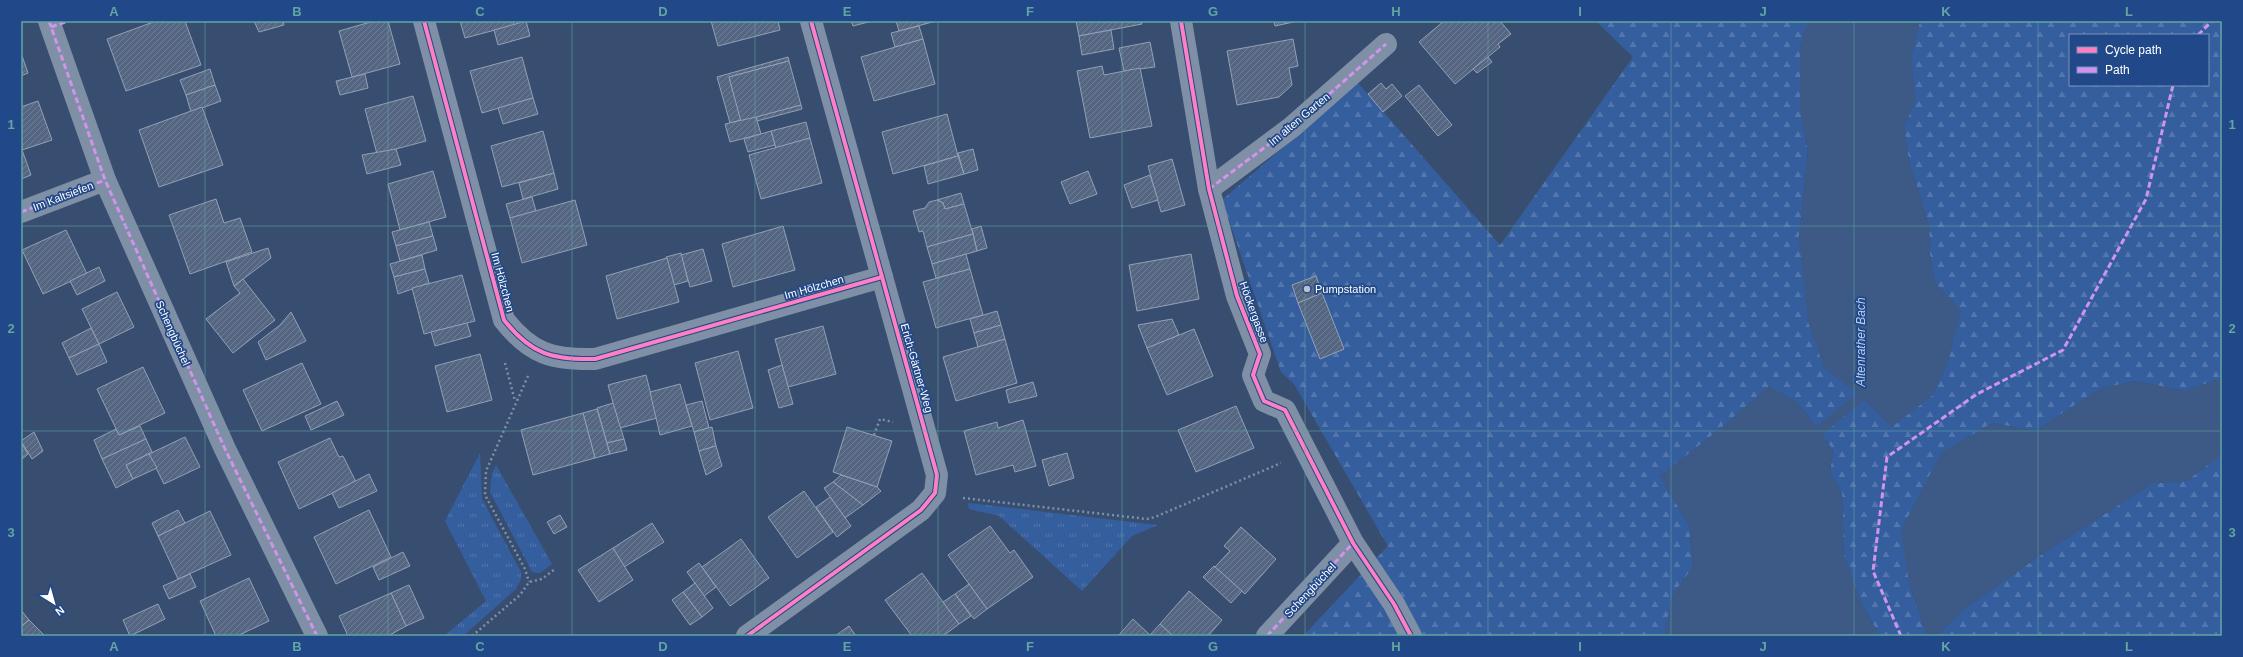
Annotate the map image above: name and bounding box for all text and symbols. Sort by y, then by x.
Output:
text: A [109,4,119,19]
text: B [292,4,302,19]
text: C [475,4,485,19]
text: D [658,4,668,19]
text: E [843,4,852,19]
text: F [1026,4,1034,19]
text: G [1208,4,1218,19]
text: H [1391,4,1401,19]
text: I [1578,4,1582,19]
text: J [1759,4,1767,19]
text: K [1941,4,1951,19]
text: L [2125,4,2133,19]
legend [2069,34,2209,86]
text: Cycle path [2105,43,2162,57]
text: Path [2105,63,2130,77]
street label: Im alten Garten [1266,90,1332,148]
text: 1 [7,117,15,132]
text: 1 [2228,117,2236,132]
street label: Im Kaltsiefen [31,179,95,213]
street label: Im Hölzchen [489,251,517,313]
street label: Im Hölzchen [783,273,845,301]
street label: Höckergasse [1237,280,1271,344]
place label: Pumpstation [1315,283,1376,295]
marker: Pumpstation [1302,284,1312,294]
water label: Altenrather Bach [1854,297,1868,388]
street label: Schengbüchel [153,299,193,367]
text: 2 [7,321,15,336]
text: 2 [2228,321,2236,336]
street label: Erich-Gärtner-Weg [899,322,935,414]
text: 3 [7,525,15,540]
text: 3 [2228,525,2236,540]
street label: Schengbüchel [1282,560,1338,620]
north arrow [34,583,74,623]
text: N [53,604,67,618]
text: A [109,639,119,654]
text: B [292,639,302,654]
text: C [475,639,485,654]
text: D [658,639,668,654]
text: E [843,639,852,654]
text: F [1026,639,1034,654]
text: G [1208,639,1218,654]
text: H [1391,639,1401,654]
text: I [1578,639,1582,654]
text: J [1759,639,1767,654]
text: K [1941,639,1951,654]
text: L [2125,639,2133,654]

